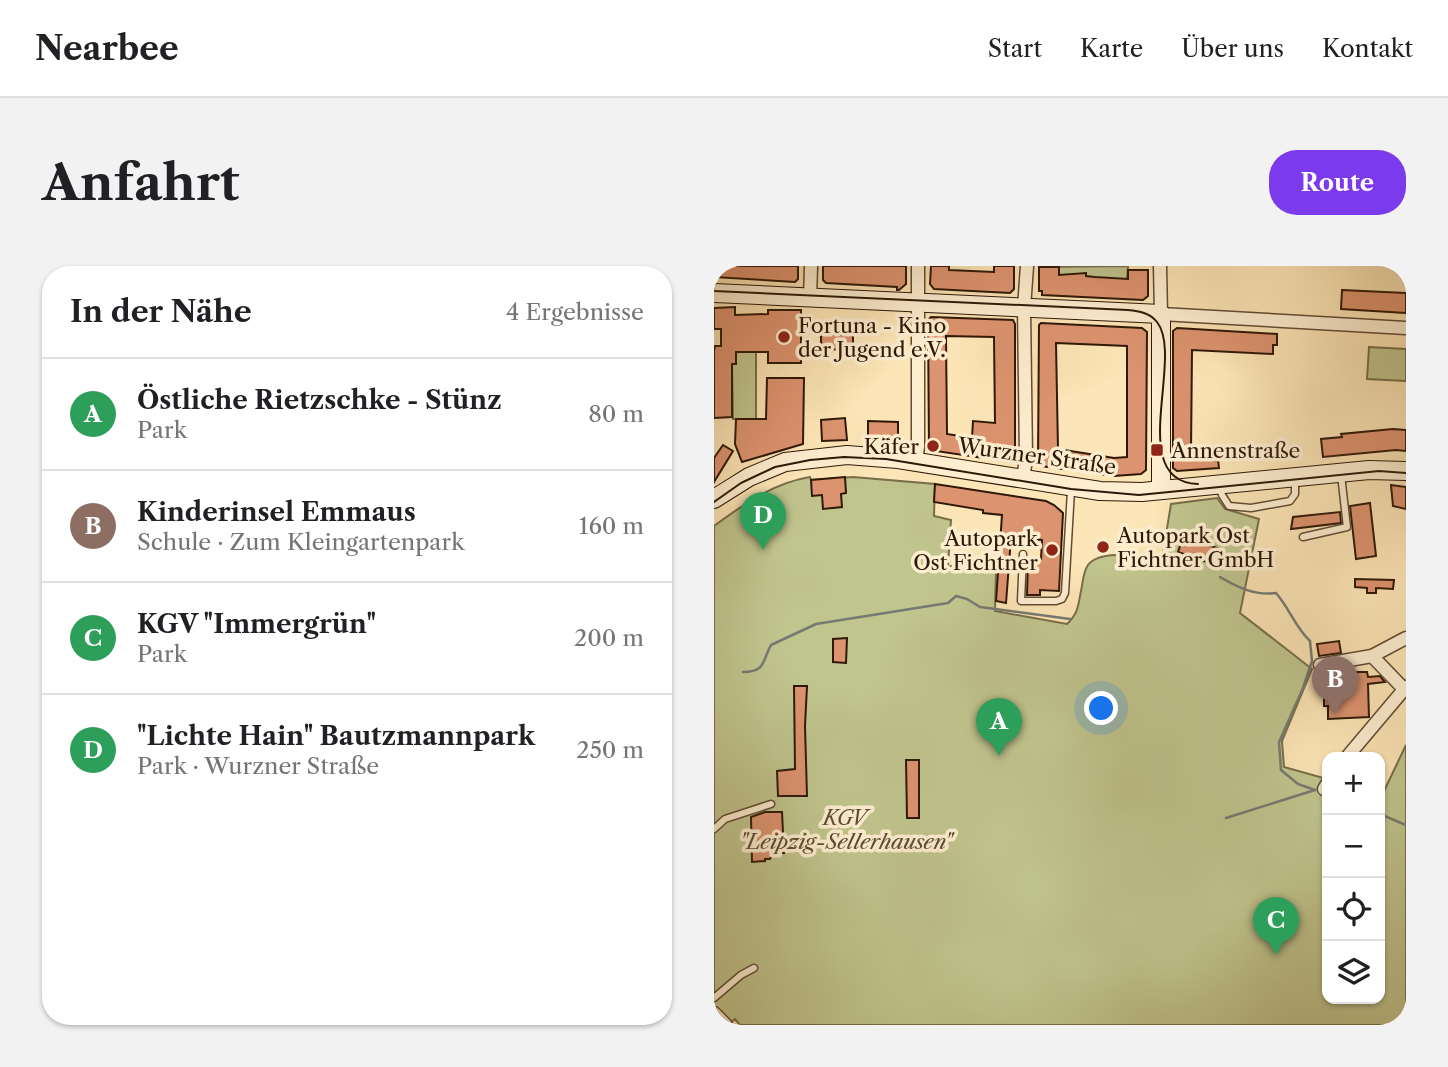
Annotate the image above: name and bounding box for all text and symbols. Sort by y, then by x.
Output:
text: Nearbee [35,28,179,69]
text: Start [988,34,1042,63]
text: Karte [1080,34,1143,63]
text: Über uns [1181,34,1284,63]
text: Kontakt [1322,34,1413,63]
button: Route [1269,150,1406,215]
text: Anfahrt [42,152,240,213]
text: In der Nähe [70,293,252,330]
text: 4 Ergebnisse [506,298,644,326]
place label: Fortuna - Kino der Jugend e.V. [798,313,946,362]
marker: Fortuna - Kino der Jugend e.V. [776,329,792,345]
text: Östliche Rietzschke - Stünz [137,384,502,416]
text: A [84,400,102,428]
text: 80 m [588,400,644,428]
text: Park [137,416,187,444]
street label: Wurzner Straße [955,432,1118,479]
place label: Käfer [864,434,919,459]
marker: Käfer [925,438,941,454]
place label: Annenstraße [1170,438,1300,463]
marker: Annenstraße [1149,442,1165,458]
pin: D [740,492,786,550]
text: Kinderinsel Emmaus [137,496,416,528]
text: B [84,512,102,540]
text: 160 m [579,512,644,540]
place label: Autopark Ost Fichtner GmbH [1116,523,1274,572]
place label: Autopark Ost Fichtner [913,526,1039,575]
text: Schule · Zum Kleingartenpark [137,528,464,556]
marker: Autopark Ost Fichtner GmbH [1095,539,1111,555]
marker: Autopark Ost Fichtner [1044,542,1060,558]
text: KGV "Immergrün" [137,608,376,640]
text: C [84,624,102,652]
text: 200 m [574,624,644,652]
text: Park [137,640,187,668]
pin: B [1312,656,1358,714]
your location [1084,691,1118,725]
pin: A [976,698,1022,756]
text: "Lichte Hain" Bautzmannpark [137,720,535,752]
text: D [83,736,103,764]
text: 250 m [576,736,644,764]
text: Park · Wurzner Straße [137,752,379,780]
map controls [1322,752,1385,1004]
button: + [1322,752,1385,815]
park label: KGV "Leipzig-Sellerhausen" [739,805,956,854]
button: − [1322,815,1385,878]
button: locate [1322,878,1385,941]
pin: C [1253,897,1299,955]
button: layers [1322,941,1385,1004]

